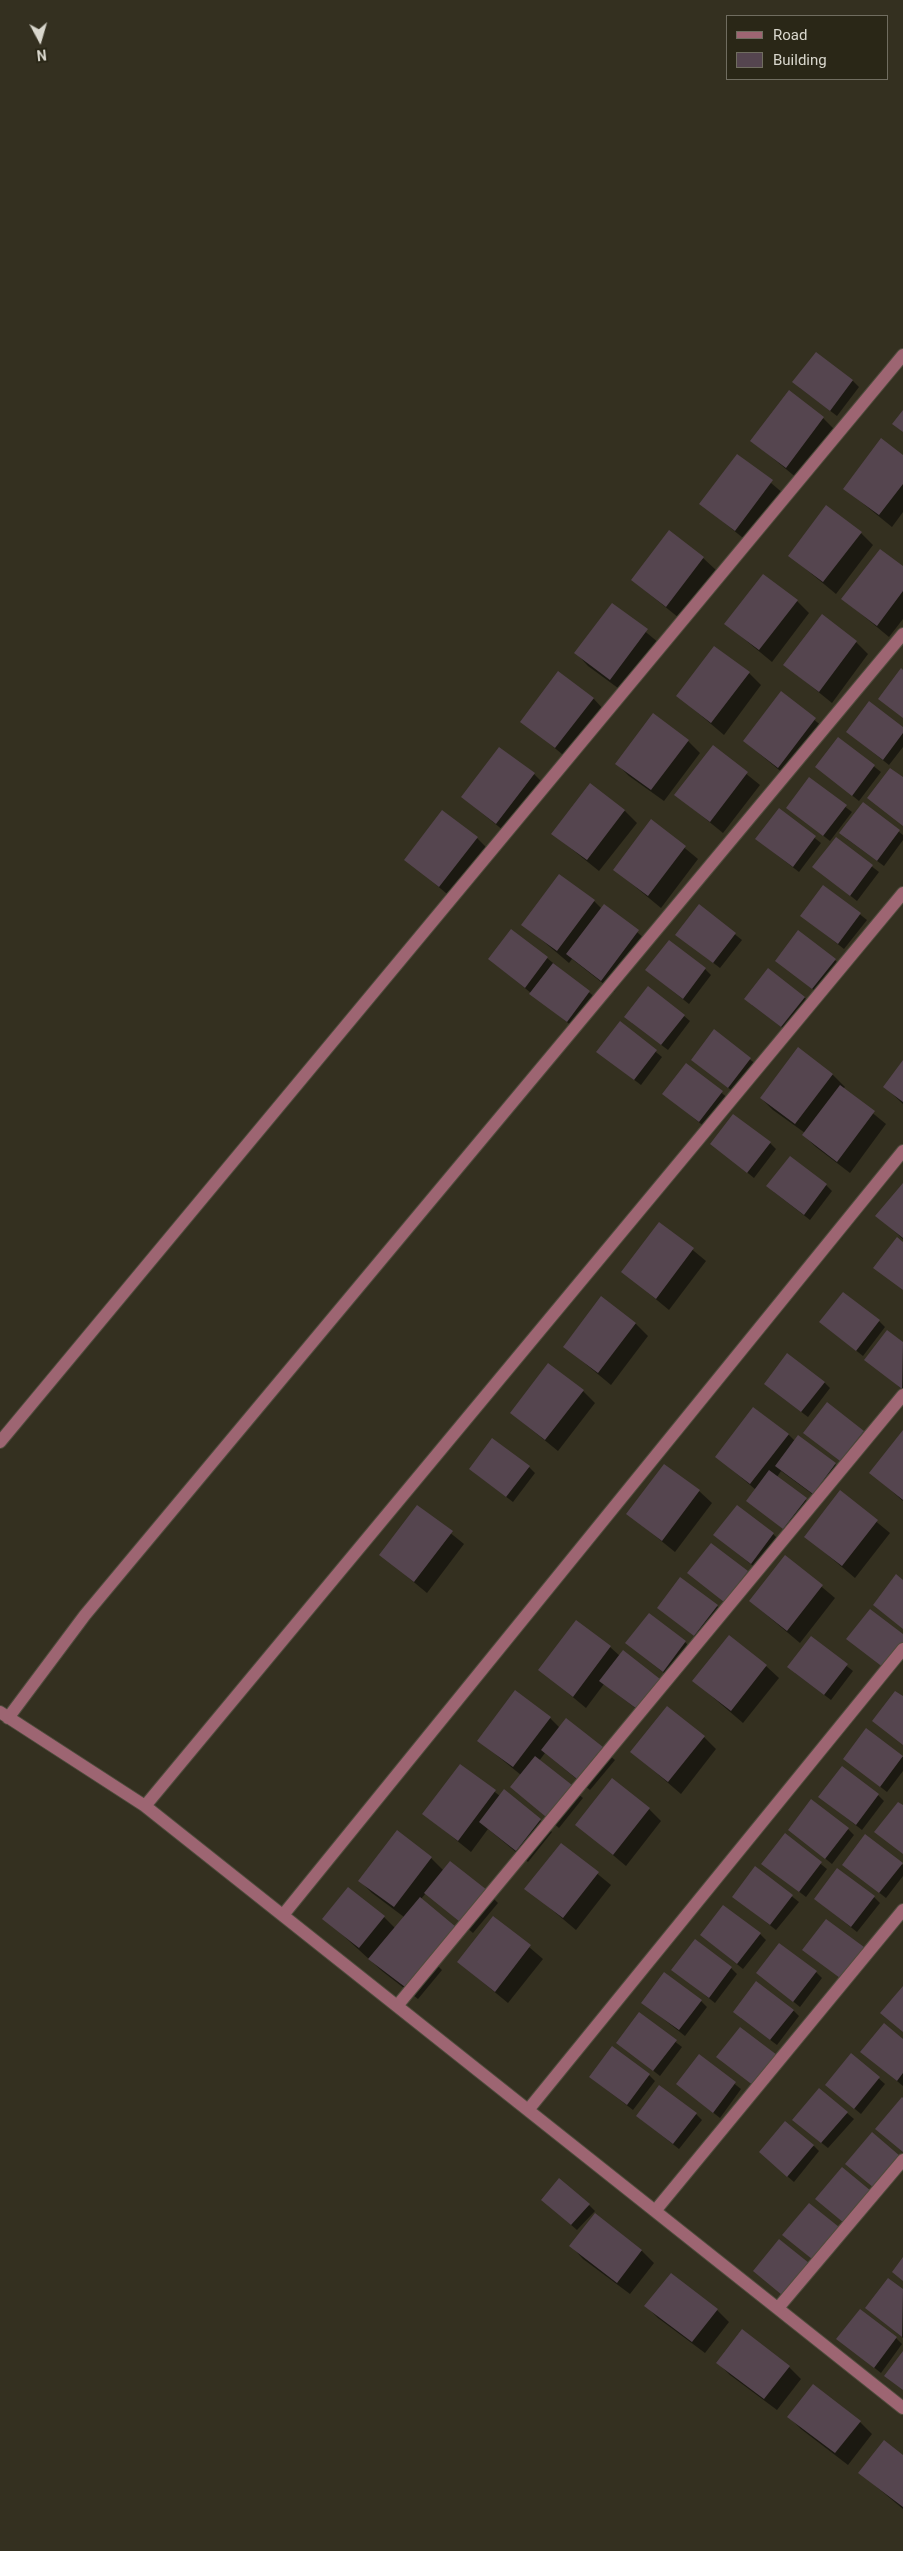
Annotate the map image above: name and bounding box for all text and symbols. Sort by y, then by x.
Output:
north arrow [15,15,65,65]
legend [726,15,888,80]
text: Road [773,26,807,44]
text: N [36,46,47,63]
text: Building [773,51,827,69]

